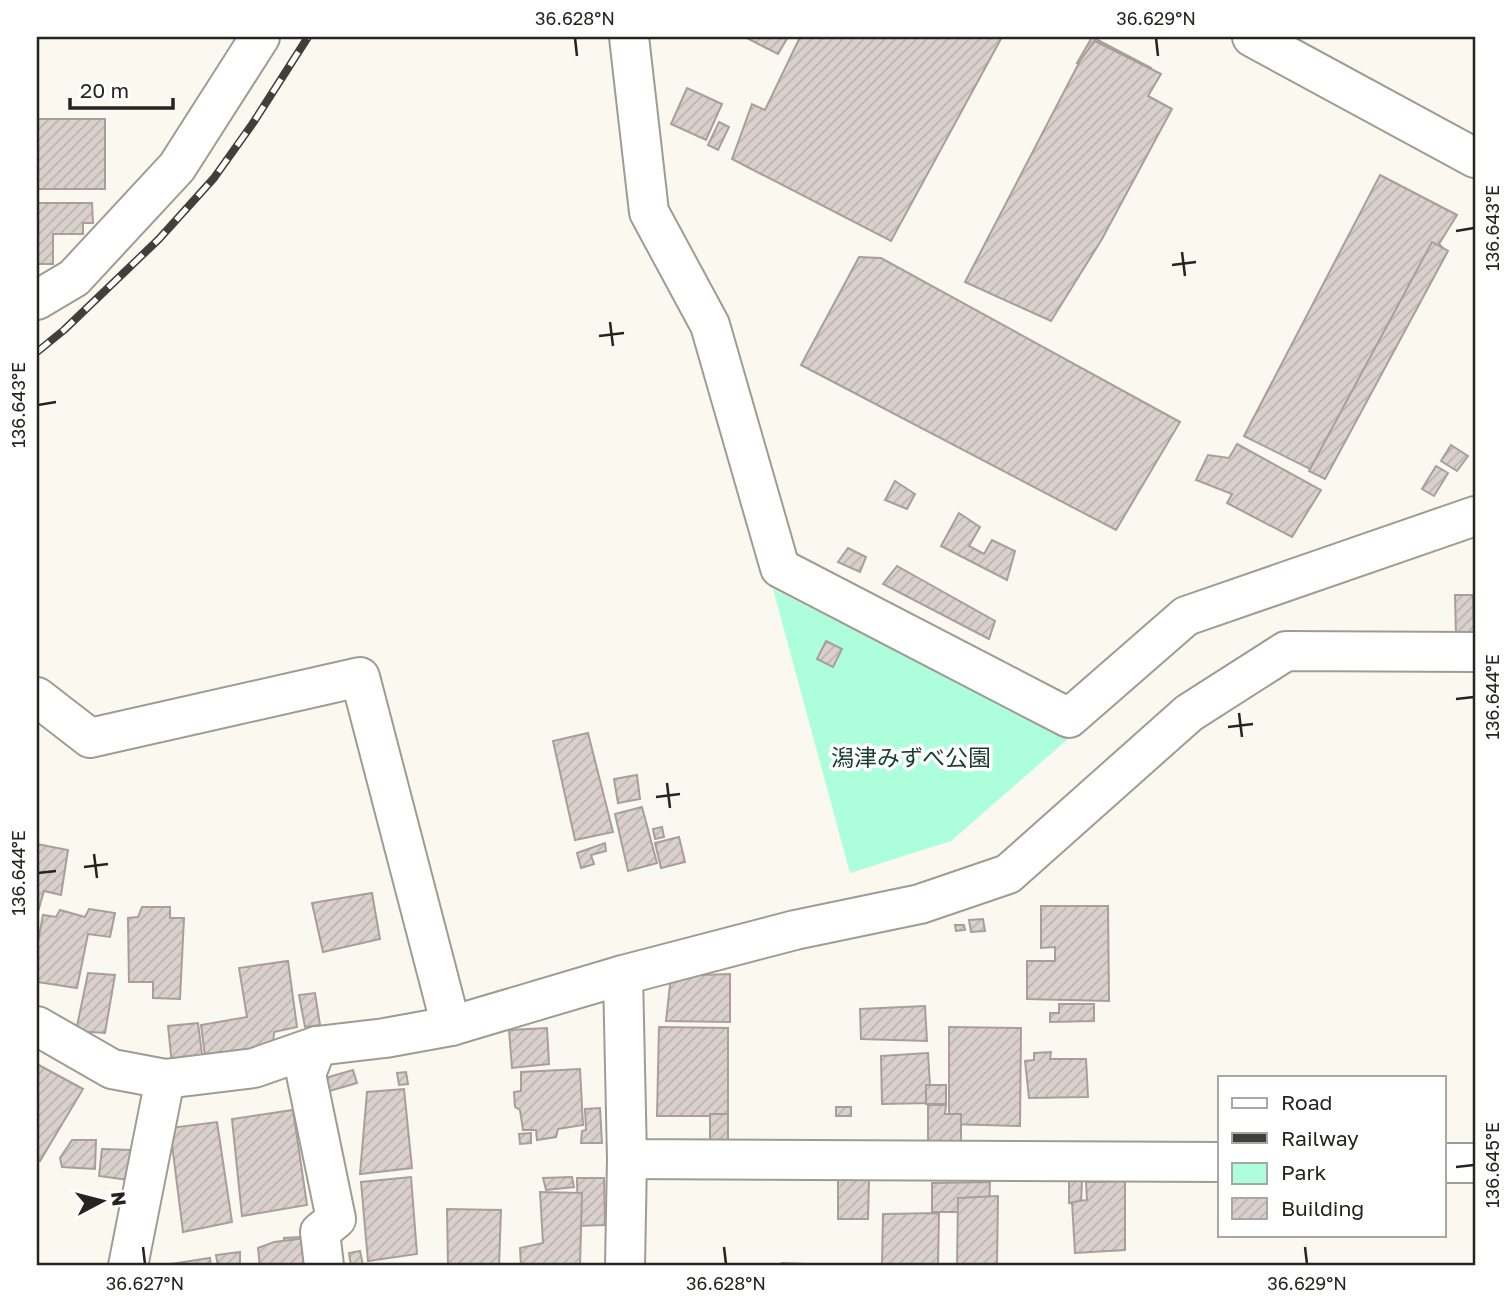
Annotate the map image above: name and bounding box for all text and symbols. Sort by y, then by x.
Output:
text: 36.628°N [535,7,615,29]
text: 36.629°N [1116,7,1196,29]
scale bar [70,66,173,110]
text: 20 m [80,77,129,103]
text: 136.643°E [1481,185,1503,271]
text: 136.643°E [7,362,29,448]
text: 136.644°E [1481,654,1503,740]
park label: 潟津みずべ公園 [831,743,991,771]
text: 136.644°E [7,830,29,916]
legend [1218,1076,1446,1236]
text: Road [1281,1089,1332,1115]
text: 136.645°E [1481,1122,1503,1208]
text: Railway [1281,1125,1359,1151]
text: Park [1281,1159,1327,1185]
north arrow [66,1166,136,1236]
text: N [107,1190,132,1207]
text: Building [1281,1195,1364,1221]
text: 36.627°N [106,1272,184,1294]
text: 36.628°N [686,1272,766,1294]
text: 36.629°N [1267,1272,1347,1294]

